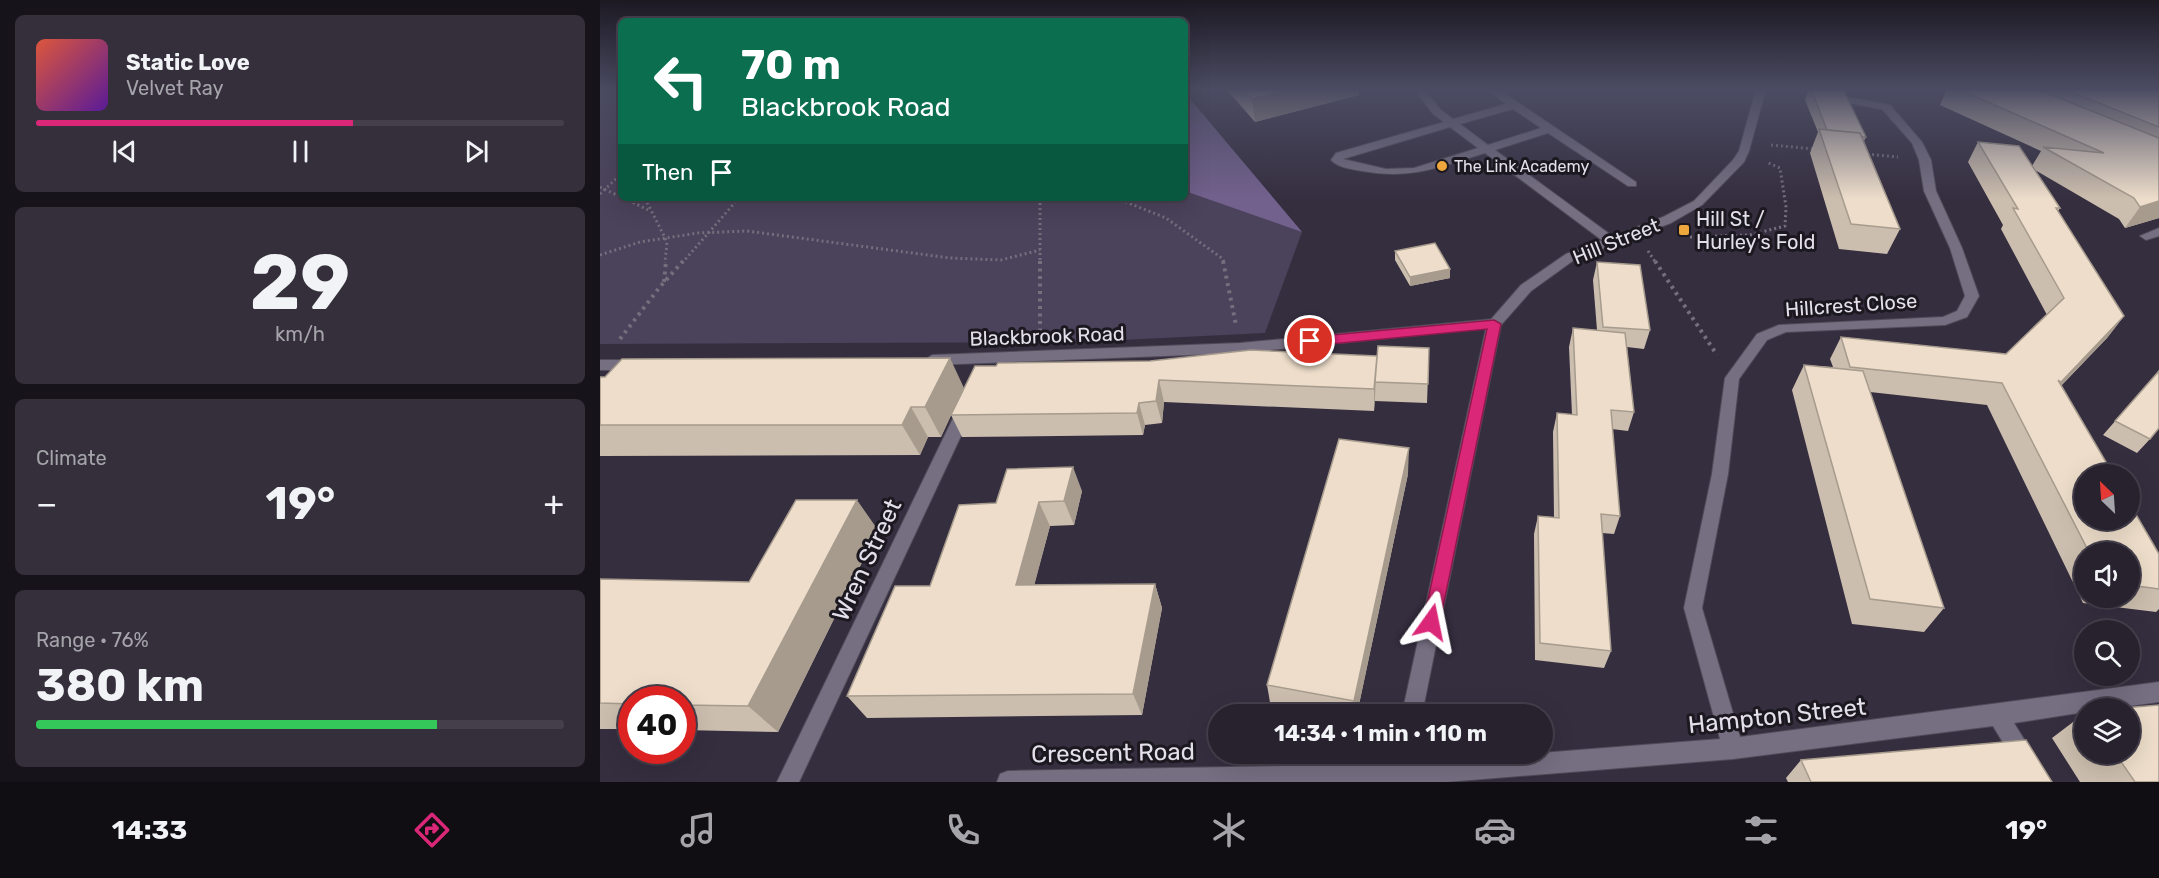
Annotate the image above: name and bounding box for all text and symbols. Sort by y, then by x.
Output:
text: 70 m [741,40,841,90]
icon: left [642,42,720,120]
text: Static Love [126,49,250,76]
text: Velvet Ray [126,76,224,100]
text: Blackbrook Road [741,91,951,123]
icon: previous [108,135,141,168]
icon: pause [284,135,317,168]
icon: next [460,135,493,168]
icon: arrive [705,156,738,189]
place label: The Link Academy [1454,157,1589,176]
text: Then [642,159,693,186]
marker: The Link Academy [1435,159,1449,173]
place label: Hill St / Hurley's Fold [1696,207,1815,254]
street label: Hill Street [1569,213,1663,269]
marker: Hill St / Hurley's Fold [1677,223,1691,237]
text: 29 [250,236,350,329]
street label: Hillcrest Close [1784,288,1918,322]
pin [1284,315,1335,366]
street label: Blackbrook Road [969,321,1125,351]
text: km/h [275,322,325,346]
icon: arrive [1293,324,1326,357]
text: Climate [36,446,107,470]
north arrow [2074,464,2140,530]
map controls [2074,464,2140,764]
text: 19° [266,477,335,530]
text: − [36,484,57,523]
text: + [543,484,564,523]
street label: Wren Street [827,495,907,625]
button: sound [2074,542,2140,608]
position arrow [1399,590,1463,654]
button: search [2074,620,2140,686]
text: Range · 76% [36,628,149,652]
text: 380 km [36,659,204,712]
speed limit sign: 40 [618,686,696,764]
street label: Hampton Street [1687,693,1867,739]
button: layers [2074,698,2140,764]
text: 14:34 · 1 min · 110 m [1274,720,1487,747]
street label: Crescent Road [1031,738,1195,768]
icon: directions [411,809,453,851]
icon: music [677,809,719,851]
icon: phone [942,809,984,851]
icon: climate [1208,809,1250,851]
icon: car [1474,809,1516,851]
icon: filters [1740,809,1782,851]
text: 14:33 [112,814,187,846]
text: 19° [2005,814,2047,846]

